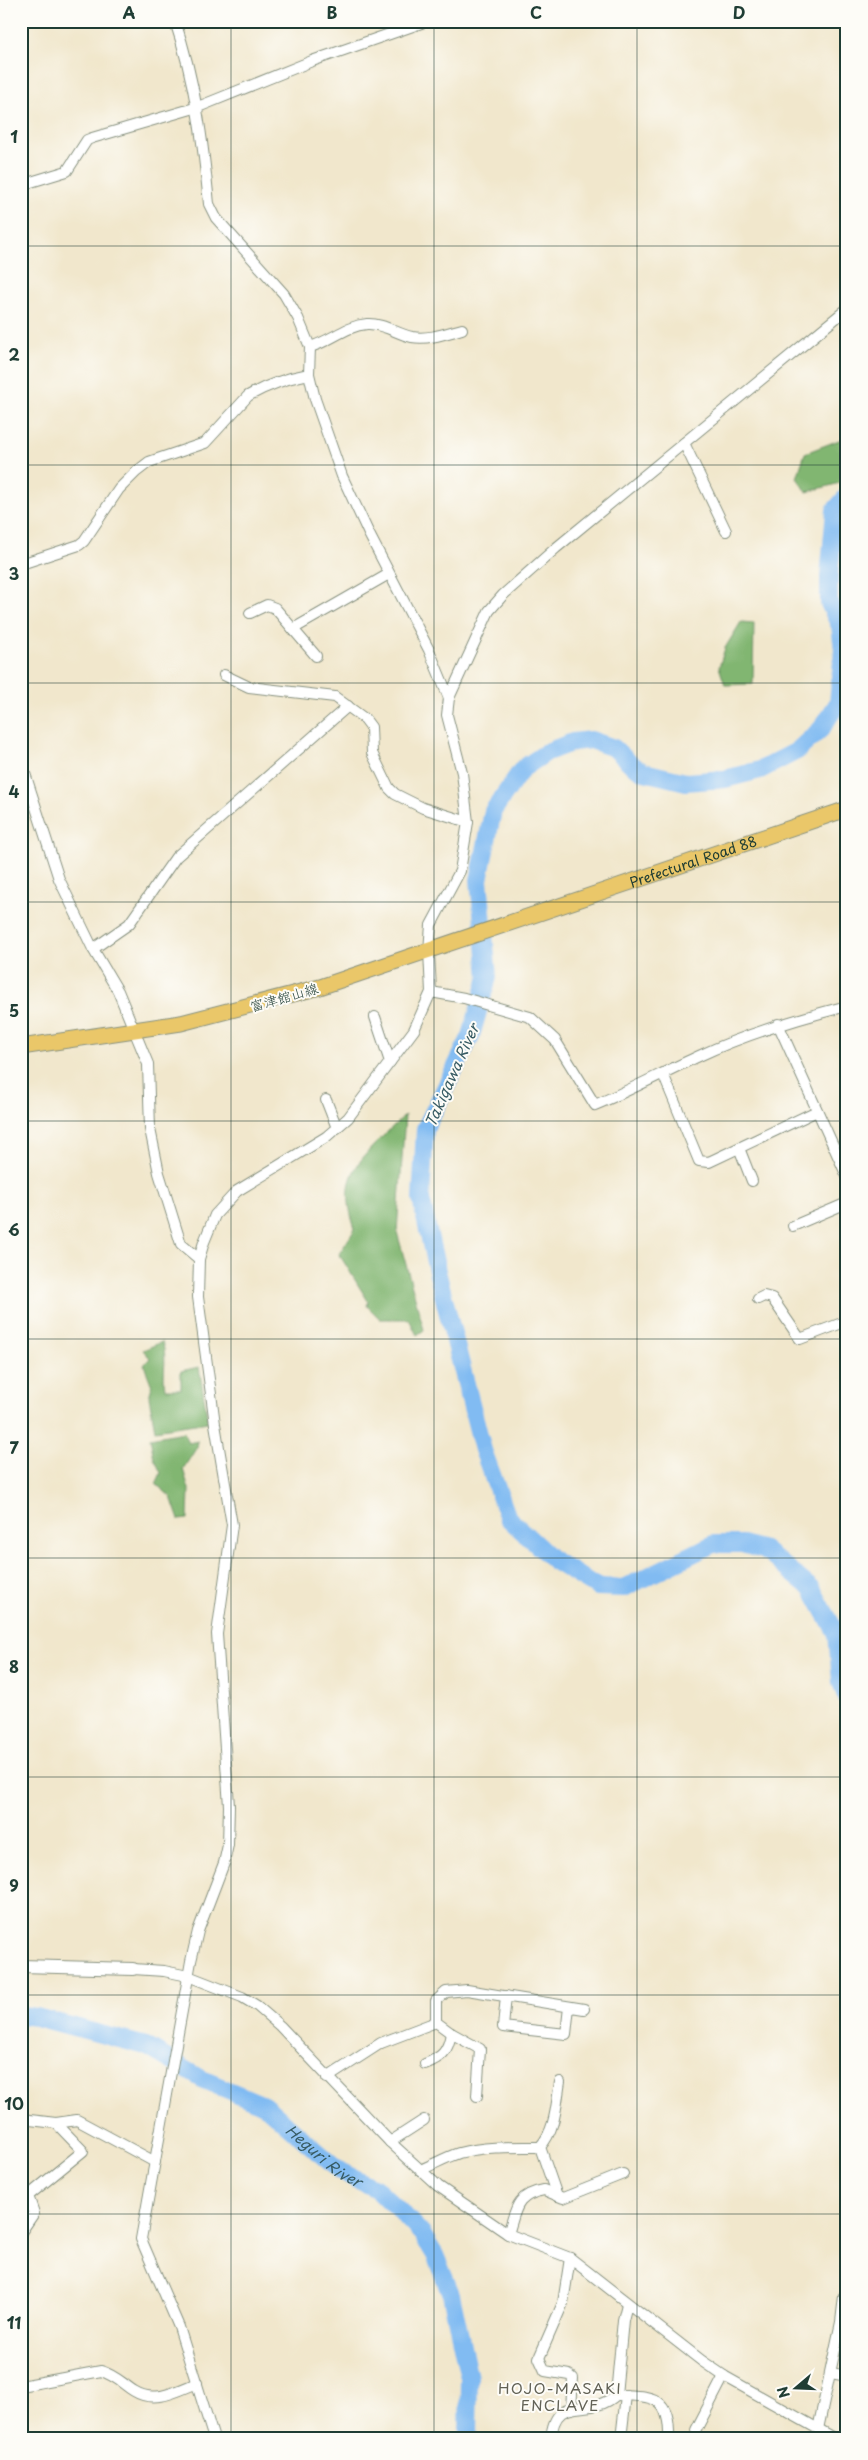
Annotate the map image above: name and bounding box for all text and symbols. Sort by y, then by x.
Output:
text: A [123,0,136,24]
text: B [327,0,338,24]
text: C [530,0,542,24]
text: D [733,0,745,24]
text: 1 [10,124,18,148]
text: 2 [8,342,20,366]
text: 3 [9,561,19,585]
text: 4 [9,779,20,803]
street label: Prefectural Road 88 [626,830,759,892]
street label: 富津館山線 [247,977,321,1017]
text: 5 [9,998,19,1022]
water label: Takigawa River [418,1018,485,1130]
text: 6 [8,1217,20,1241]
text: 7 [9,1435,19,1459]
text: 8 [9,1654,19,1678]
text: 9 [9,1873,19,1897]
text: 10 [4,2091,24,2115]
water label: Heguri River [281,2118,369,2193]
text: 11 [7,2310,21,2334]
north arrow [770,2362,820,2412]
district label: HOJO-MASAKI ENCLAVE [498,2376,622,2416]
text: N [772,2384,795,2401]

